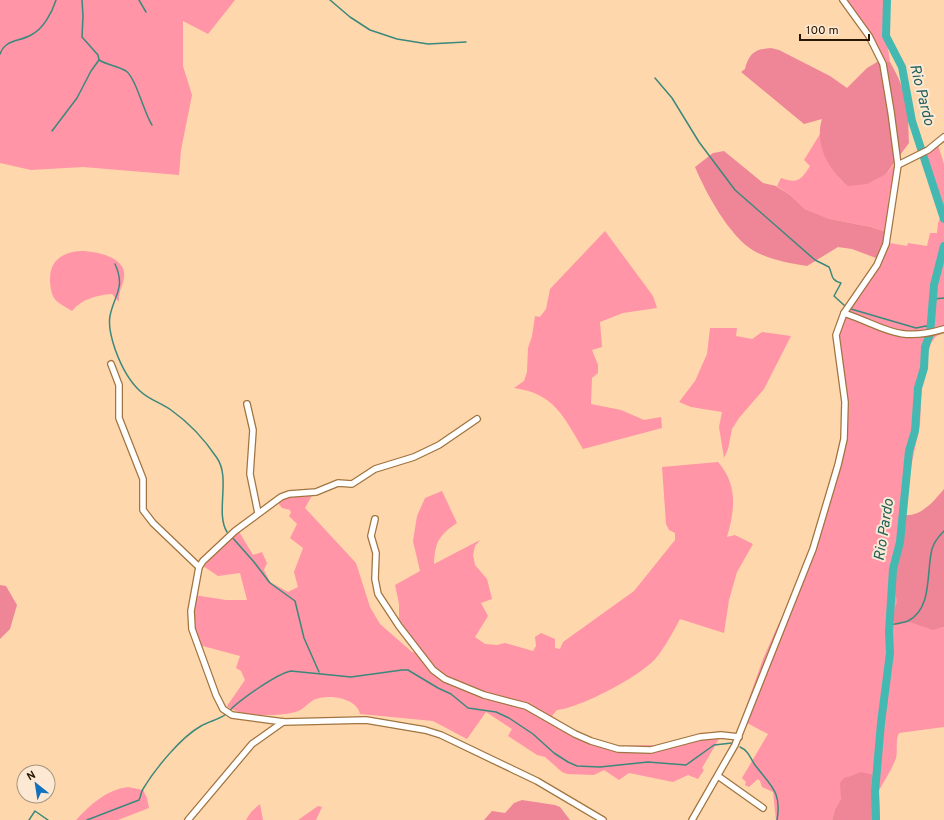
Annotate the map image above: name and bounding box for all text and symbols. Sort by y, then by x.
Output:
scale bar [800,16,869,42]
text: 100 m [806,23,839,39]
water label: Rio Pardo [904,62,938,128]
water label: Rio Pardo [871,498,899,562]
north arrow [16,764,56,804]
text: N [25,768,38,784]

